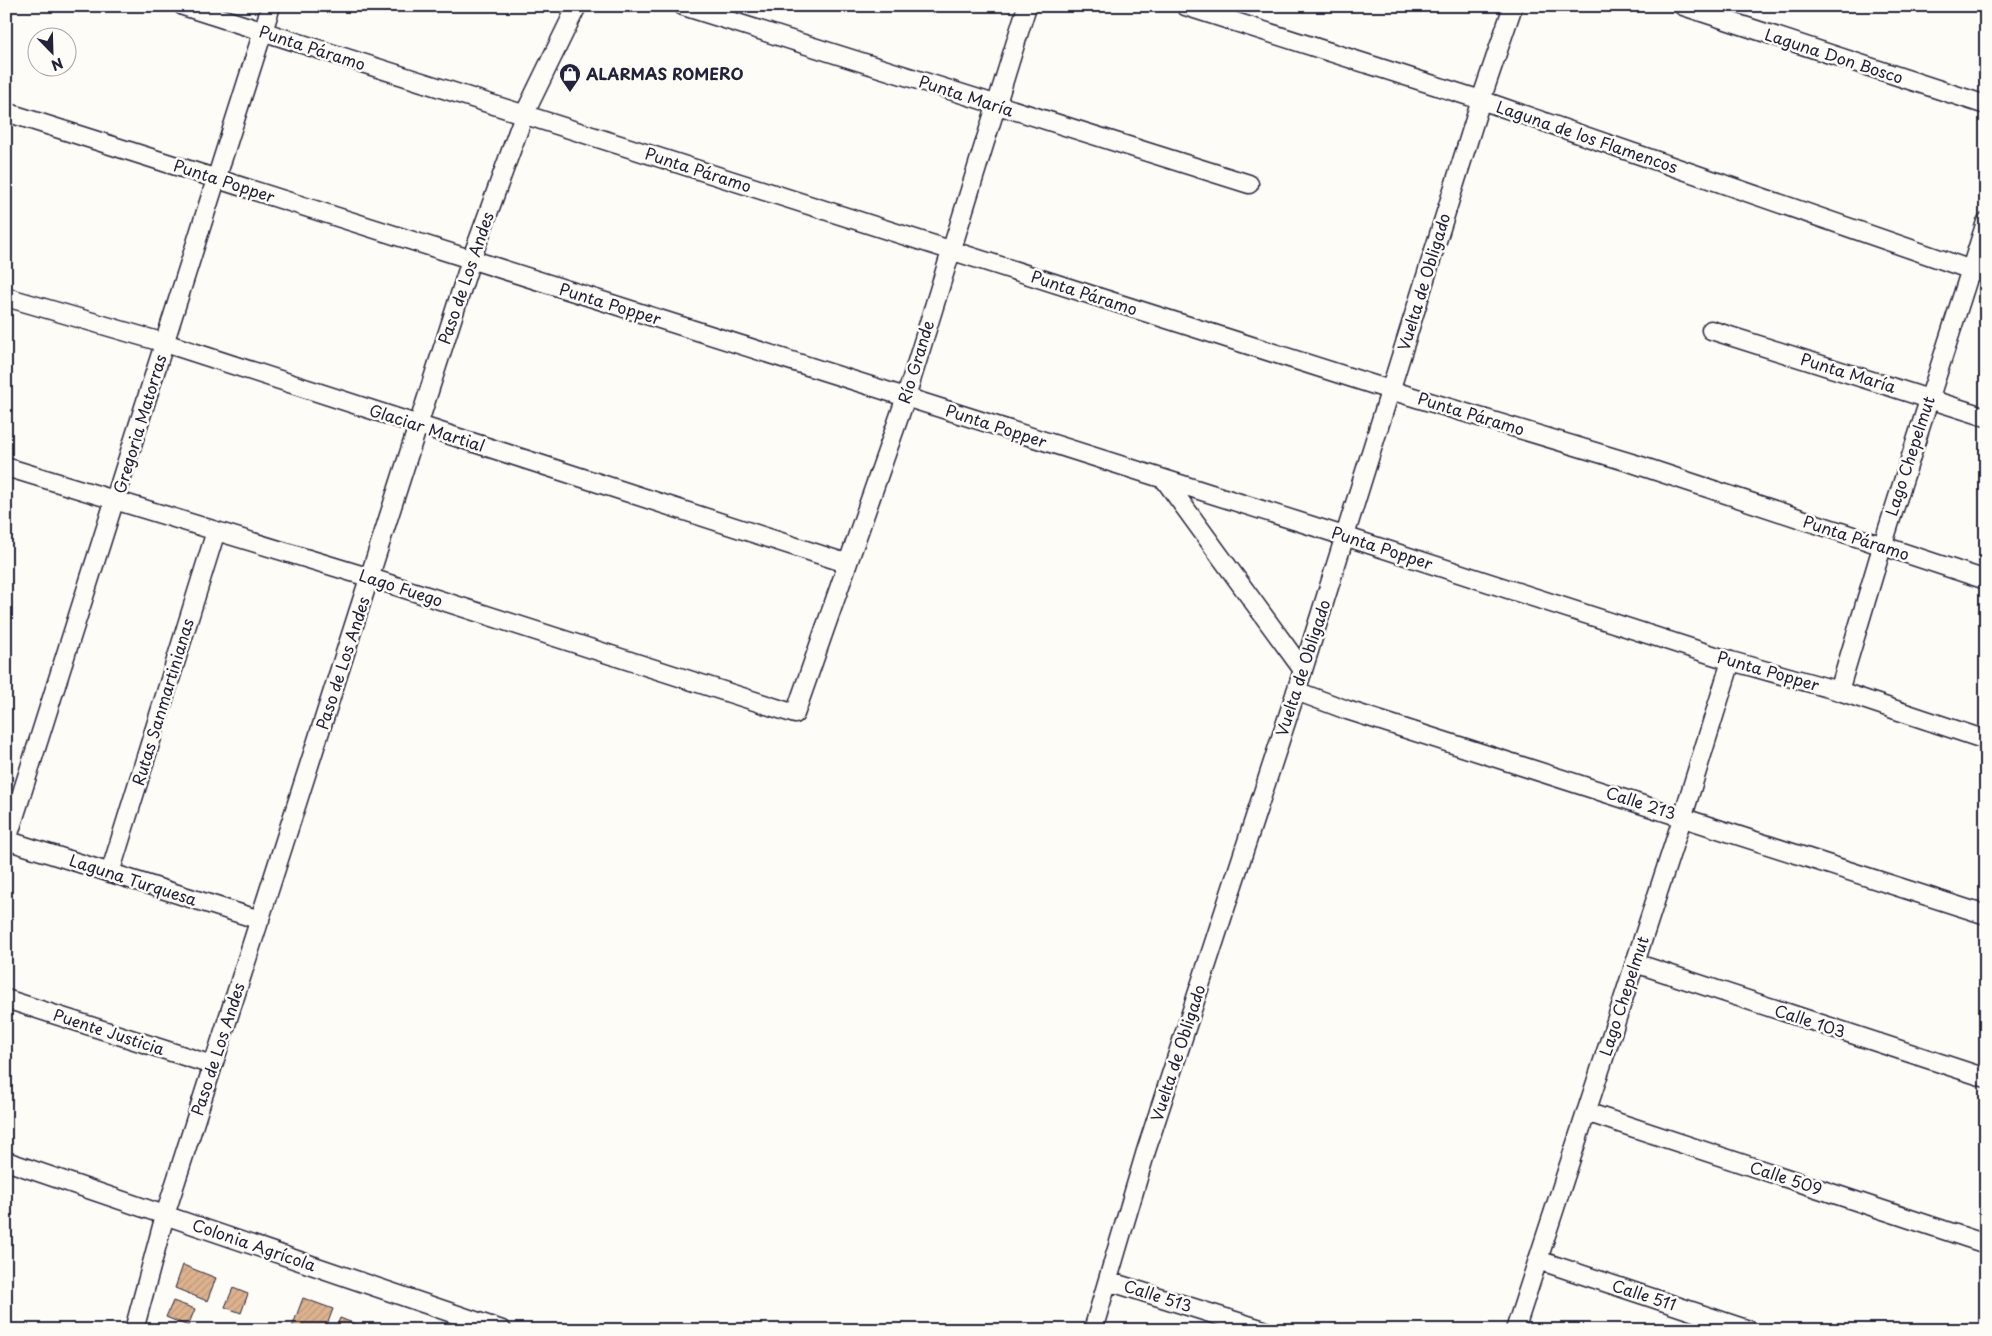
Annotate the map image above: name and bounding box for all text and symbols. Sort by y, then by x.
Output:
street label: Punta Páramo [256,19,369,76]
street label: Laguna Don Bosco [1762,21,1907,89]
north arrow [28,28,78,78]
text: N [48,53,66,76]
place label: ALARMAS ROMERO [585,61,743,85]
shop icon: ALARMAS ROMERO [558,62,582,93]
street label: Punta María [916,68,1017,122]
street label: Laguna de los Flamencos [1493,94,1681,178]
street label: Punta Páramo [642,141,755,198]
street label: Punta Popper [170,152,279,208]
street label: Paso de Los Andes [431,208,499,347]
street label: Vuelta de Obligado [1391,210,1455,353]
street label: Punta Páramo [1028,264,1141,321]
street label: Punta Popper [556,276,665,330]
street label: Río Grande [891,317,939,406]
street label: Punta María [1798,346,1899,398]
street label: Gregoria Matorras [106,351,172,496]
street label: Punta Páramo [1415,385,1528,441]
street label: Lago Chepelmut [1878,392,1940,519]
street label: Glaciar Martial [366,397,488,457]
street label: Punta Popper [942,397,1051,453]
street label: Punta Páramo [1800,509,1913,566]
street label: Punta Popper [1328,519,1437,575]
street label: Lago Fuego [356,562,446,612]
street label: Paso de Los Andes [309,593,375,732]
street label: Vuelta de Obligado [1269,596,1336,739]
street label: Rutas Sanmartinianas [125,615,199,788]
street label: Punta Popper [1714,644,1823,696]
street label: Calle 213 [1603,779,1679,825]
street label: Laguna Turquesa [67,847,200,911]
street label: Lago Chepelmut [1592,932,1654,1059]
street label: Paso de Los Andes [184,979,250,1118]
street label: Vuelta de Obligado [1144,981,1211,1124]
street label: Calle 103 [1772,997,1849,1043]
street label: Puente Justicia [51,1002,168,1060]
street label: Calle 509 [1747,1154,1826,1200]
street label: Colonia Agrícola [189,1212,319,1276]
street label: Calle 511 [1609,1272,1679,1316]
street label: Calle 513 [1121,1273,1196,1317]

